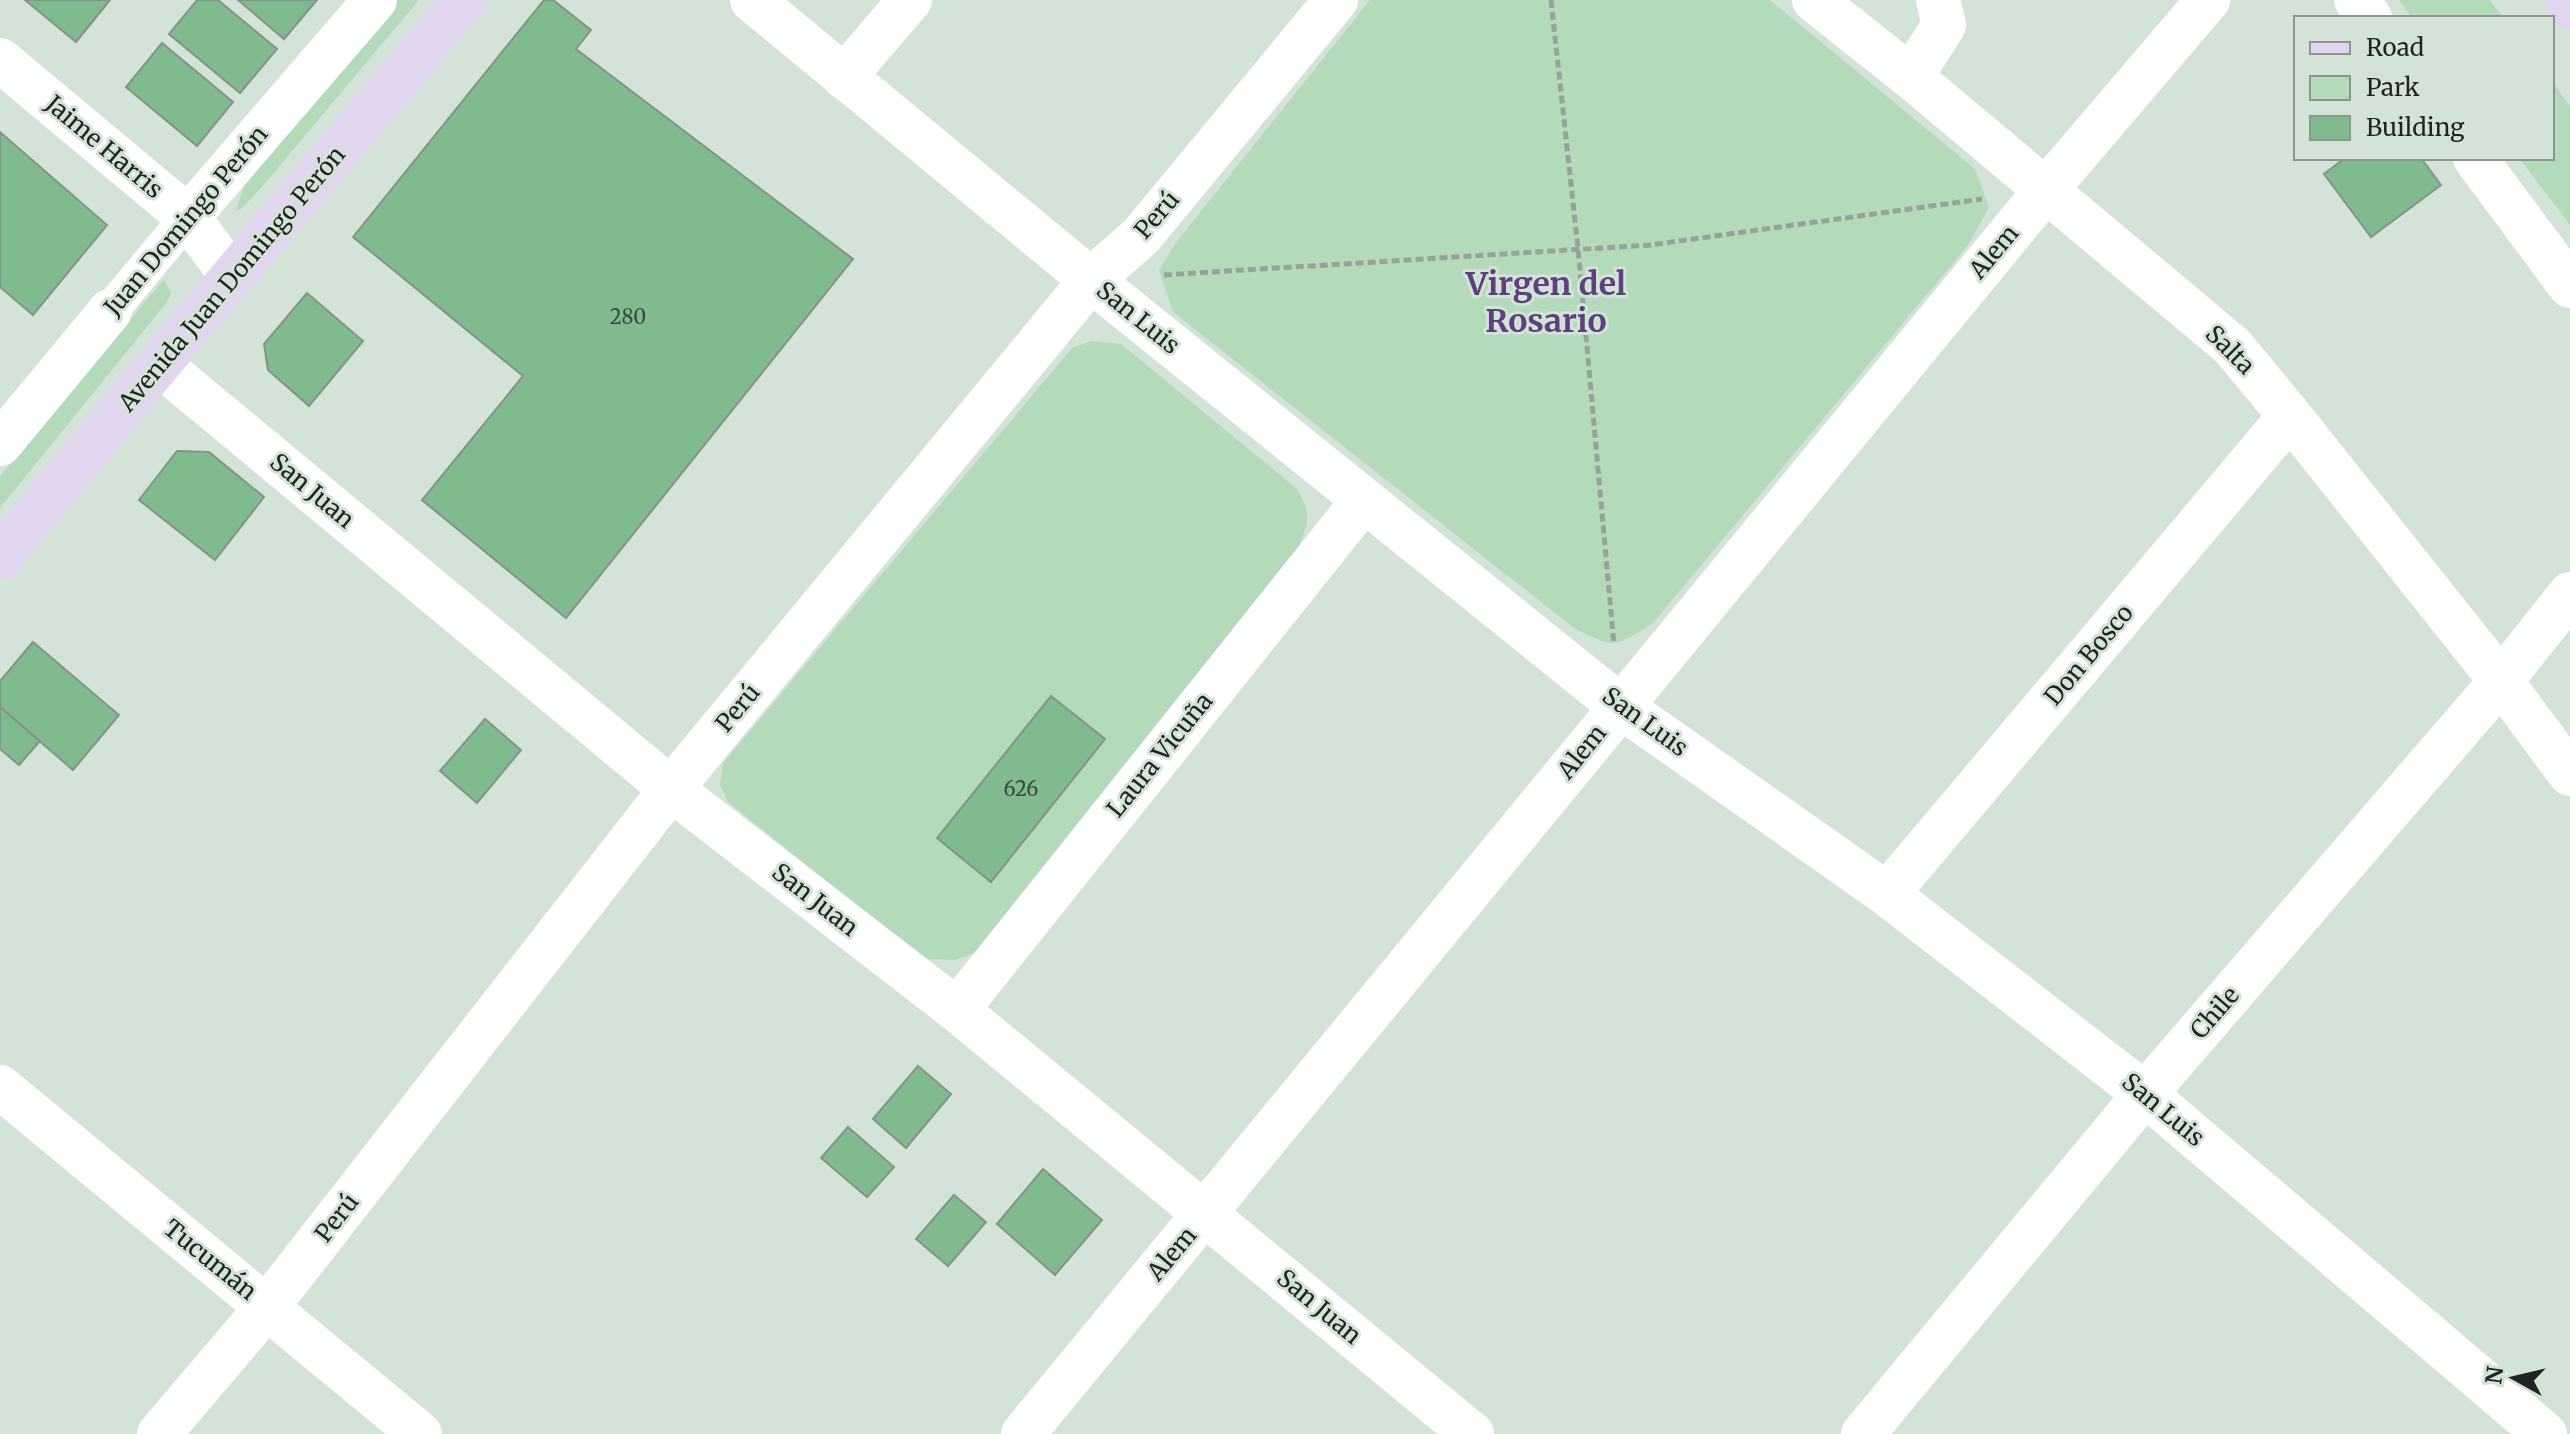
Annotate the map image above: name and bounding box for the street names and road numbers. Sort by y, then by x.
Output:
street label: Jaime Harris [38,88,170,205]
street label: Juan Domingo Perón [96,119,274,323]
street label: Avenida Juan Domingo Perón [111,140,352,418]
street label: Perú [1127,184,1186,245]
street label: Alem [1961,218,2025,286]
street label: San Luis [1090,275,1186,361]
street label: Salta [2199,318,2262,381]
street label: San Juan [264,446,361,535]
street label: Don Bosco [2037,598,2140,712]
street label: Perú [709,677,767,738]
street label: San Luis [1596,680,1694,763]
street label: Laura Vicuña [1100,686,1219,823]
street label: Alem [1550,718,1613,786]
street label: San Juan [766,856,865,943]
street label: Chile [2184,980,2246,1045]
street label: San Luis [2116,1066,2211,1153]
street label: Perú [308,1187,365,1248]
street label: Tucumán [157,1213,263,1307]
street label: Alem [1139,1220,1203,1288]
street label: San Juan [1271,1262,1368,1351]

